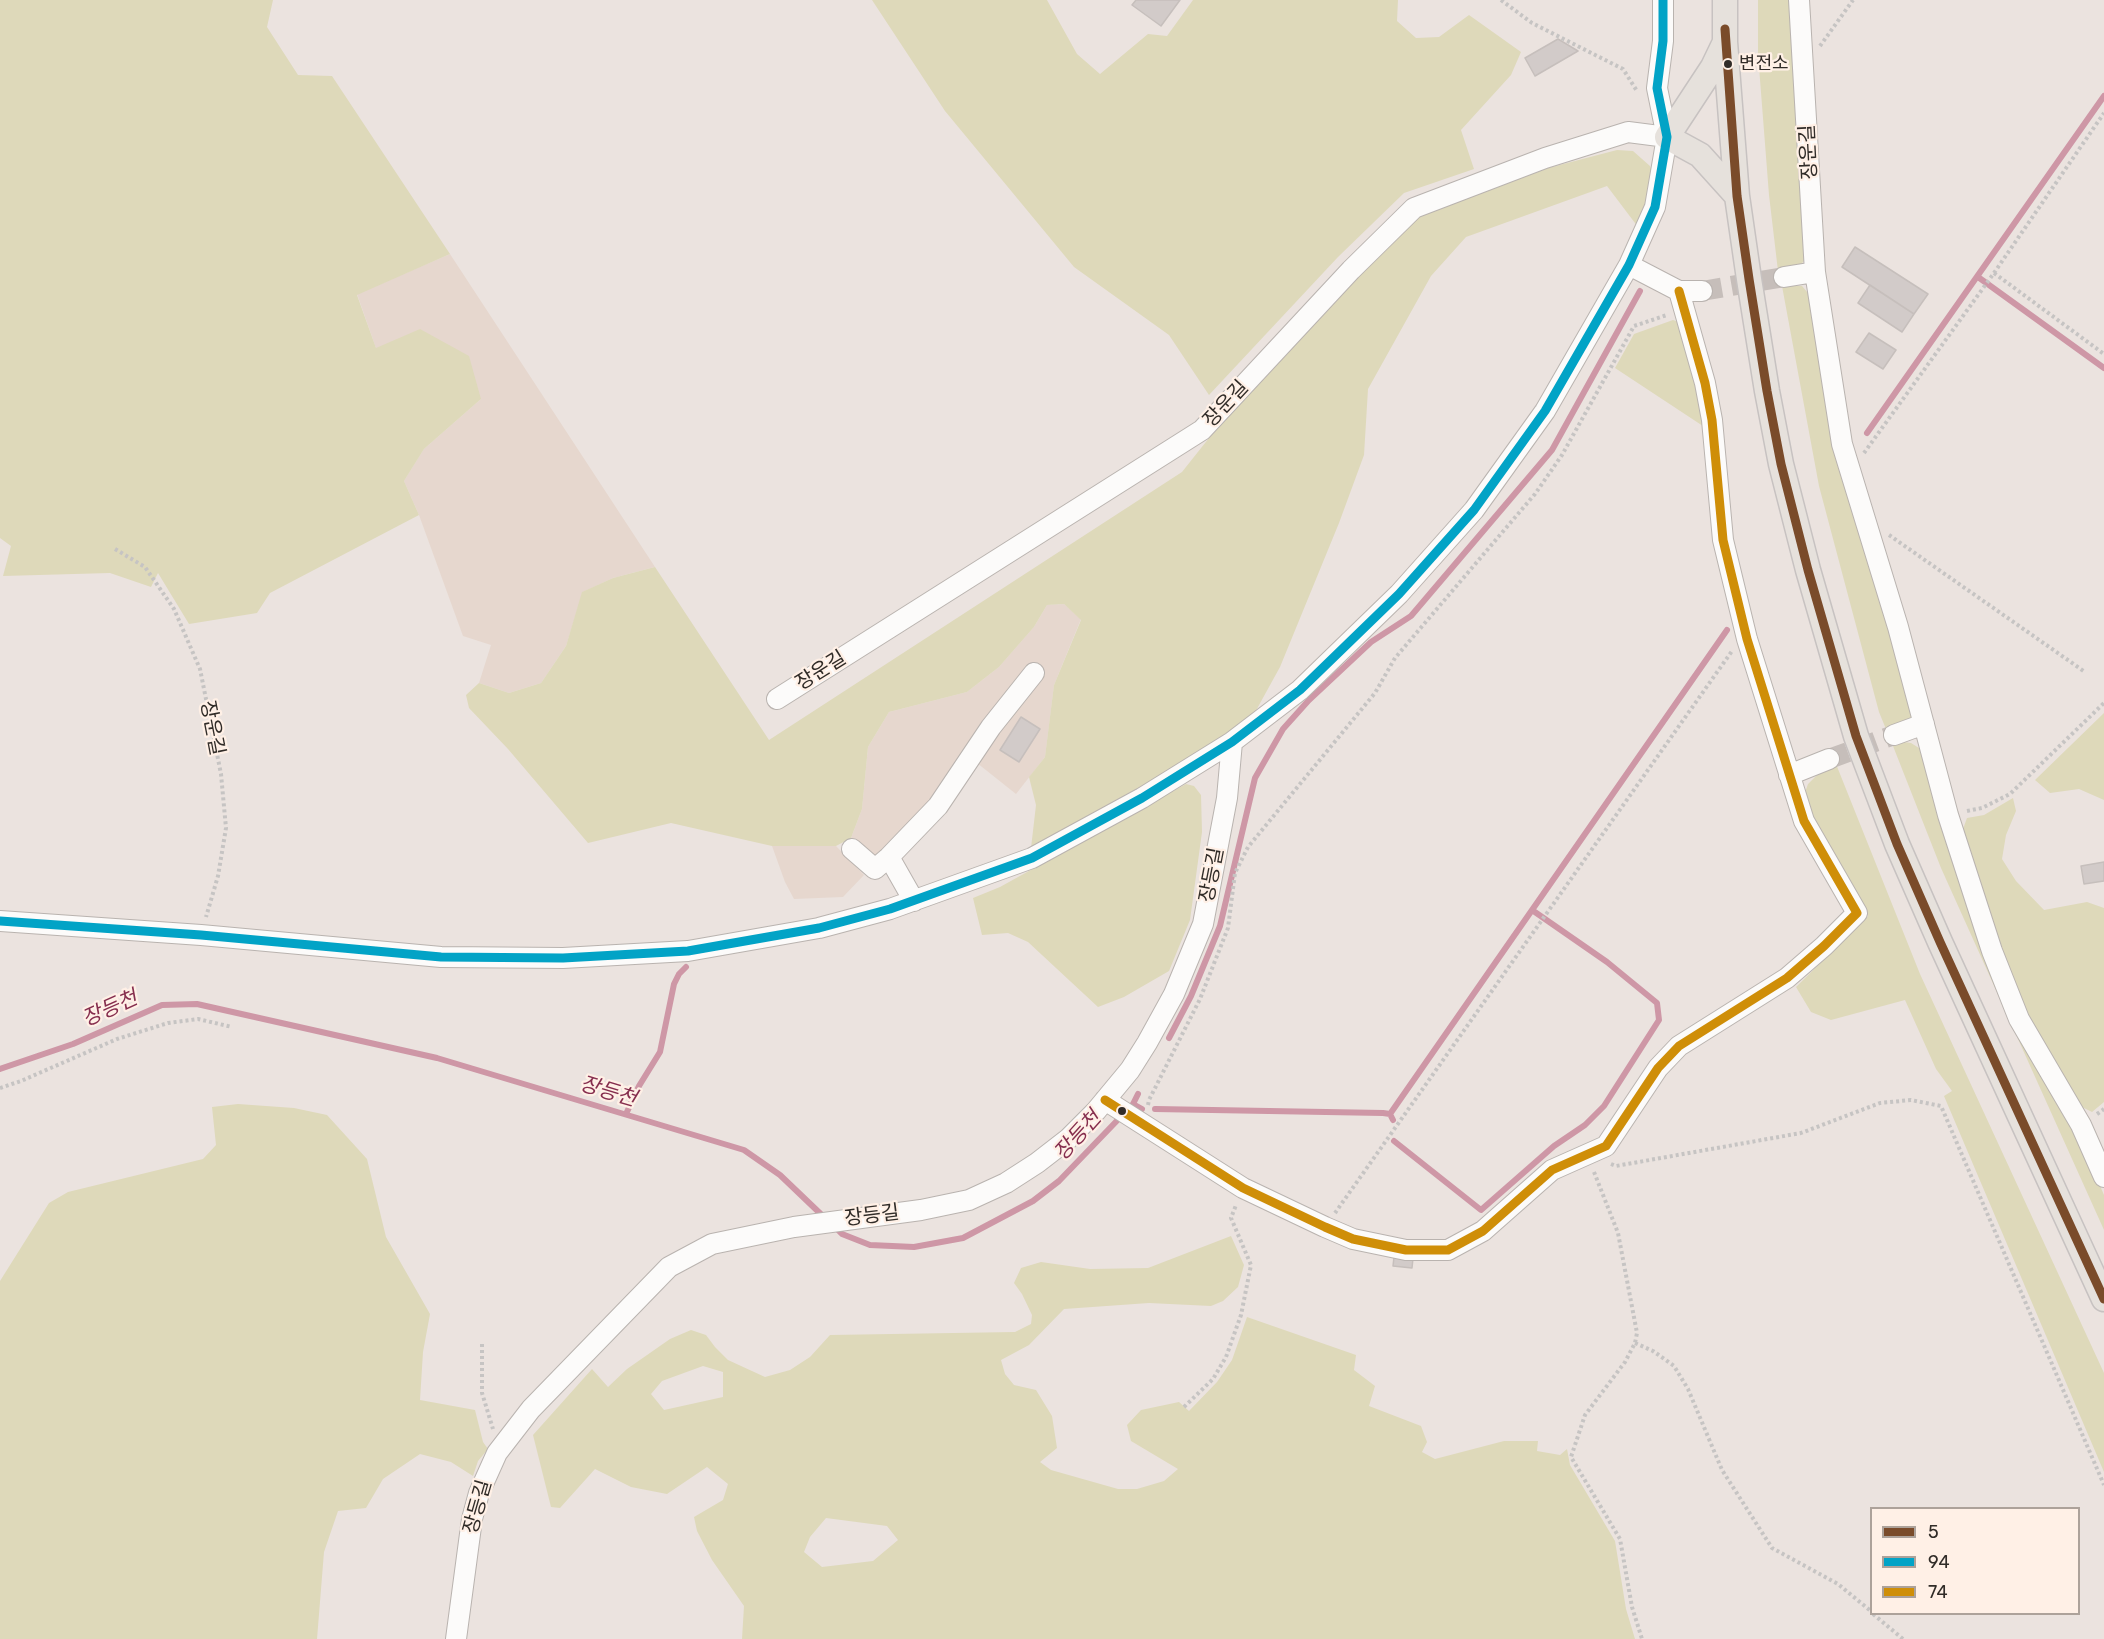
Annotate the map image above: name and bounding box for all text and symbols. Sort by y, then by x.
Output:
place label: 변전소 [1739,53,1789,75]
marker: 변전소 [1722,58,1734,70]
street label: 장운길 [1796,124,1822,180]
street label: 장운길 [1198,376,1254,432]
street label: 장운길 [791,646,851,696]
street label: 장운길 [195,699,229,757]
street label: 장등길 [1195,846,1229,904]
water label: 장등천 [78,986,142,1032]
water label: 장등천 [577,1071,639,1113]
unlabelled marker [1116,1105,1128,1117]
water label: 장등천 [1049,1106,1107,1166]
street label: 장등길 [843,1201,901,1231]
street label: 장등길 [459,1477,497,1537]
legend [1870,1507,2080,1615]
text: 5 [1928,1521,1939,1543]
text: 94 [1928,1551,1950,1573]
text: 74 [1928,1581,1948,1603]

